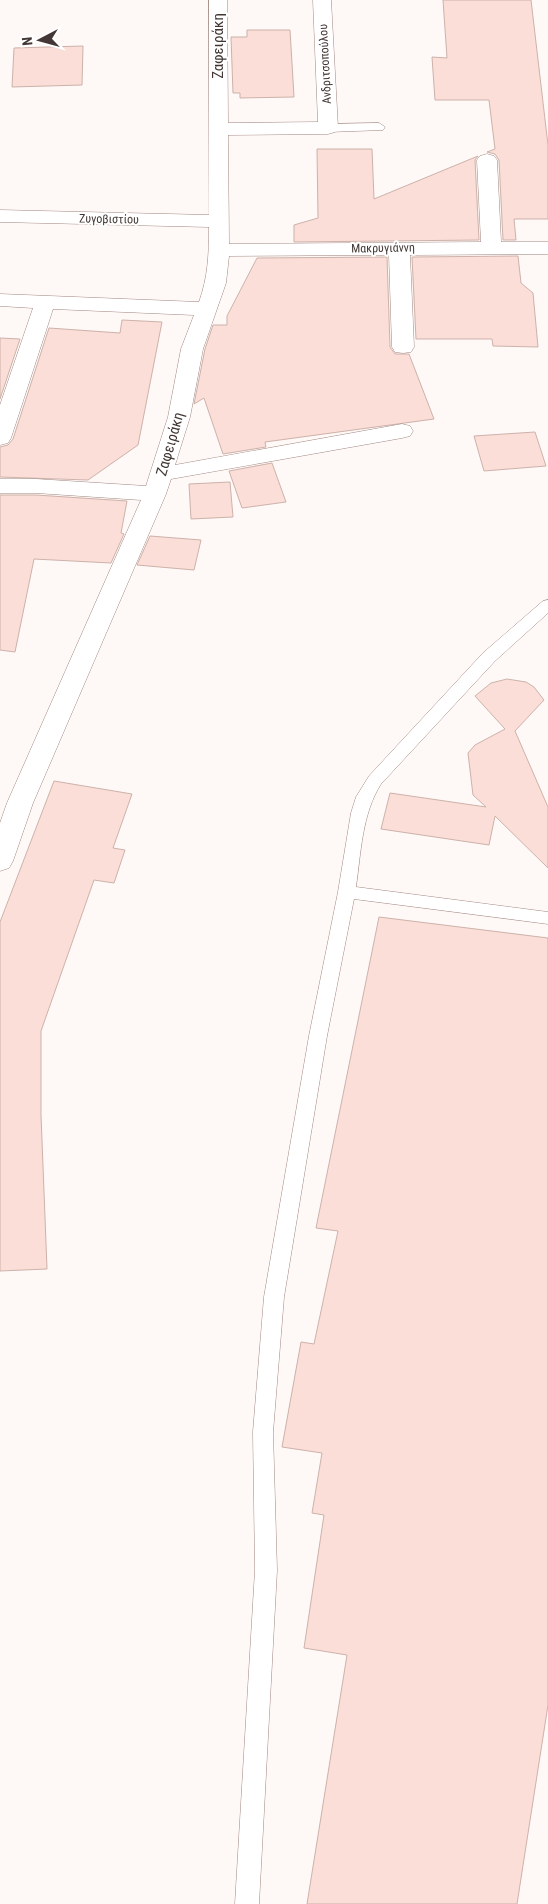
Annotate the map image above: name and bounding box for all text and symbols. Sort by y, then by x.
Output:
street label: Ζαφειράκη [209,13,227,79]
north arrow [15,15,65,65]
street label: Ανδριτσοπούλου [316,23,334,104]
text: N [19,36,35,46]
street label: Ζυγοβιστίου [79,211,139,227]
street label: Μακρυγιάννη [351,240,415,256]
street label: Ζαφειράκη [152,410,188,478]

